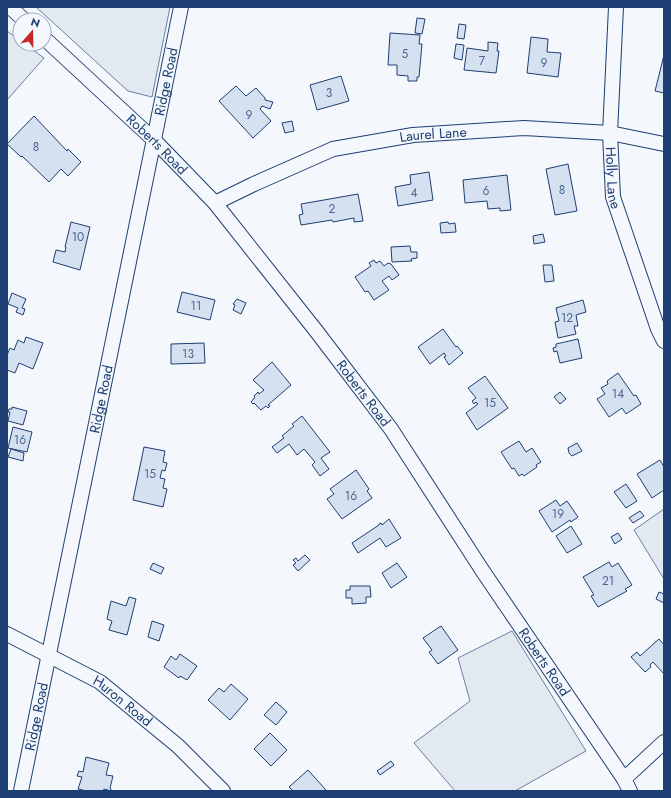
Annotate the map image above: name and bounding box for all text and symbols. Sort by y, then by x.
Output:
north arrow [12,12,52,52]
text: N [29,14,42,32]
house number: 5 [402,45,409,63]
street label: Ridge Road [149,46,182,117]
house number: 7 [479,52,486,70]
house number: 9 [541,54,548,72]
house number: 3 [326,84,333,102]
house number: 9 [246,106,253,124]
street label: Roberts Road [122,109,192,179]
street label: Laurel Lane [398,122,467,147]
house number: 8 [33,138,39,156]
street label: Holly Lane [601,146,626,211]
house number: 8 [559,181,565,199]
house number: 6 [483,182,490,200]
house number: 4 [411,184,418,202]
house number: 2 [329,200,336,218]
house number: 10 [72,228,84,246]
house number: 11 [191,297,201,315]
house number: 12 [561,309,573,327]
house number: 13 [182,345,194,363]
street label: Roberts Road [332,356,396,431]
street label: Ridge Road [84,363,118,435]
house number: 14 [612,385,624,403]
house number: 15 [484,394,496,412]
house number: 16 [14,431,26,449]
house number: 15 [144,465,156,483]
house number: 16 [345,487,357,505]
house number: 19 [552,505,564,523]
house number: 21 [602,572,614,590]
street label: Roberts Road [514,624,575,700]
street label: Huron Road [90,670,157,731]
street label: Ridge Road [19,681,53,752]

